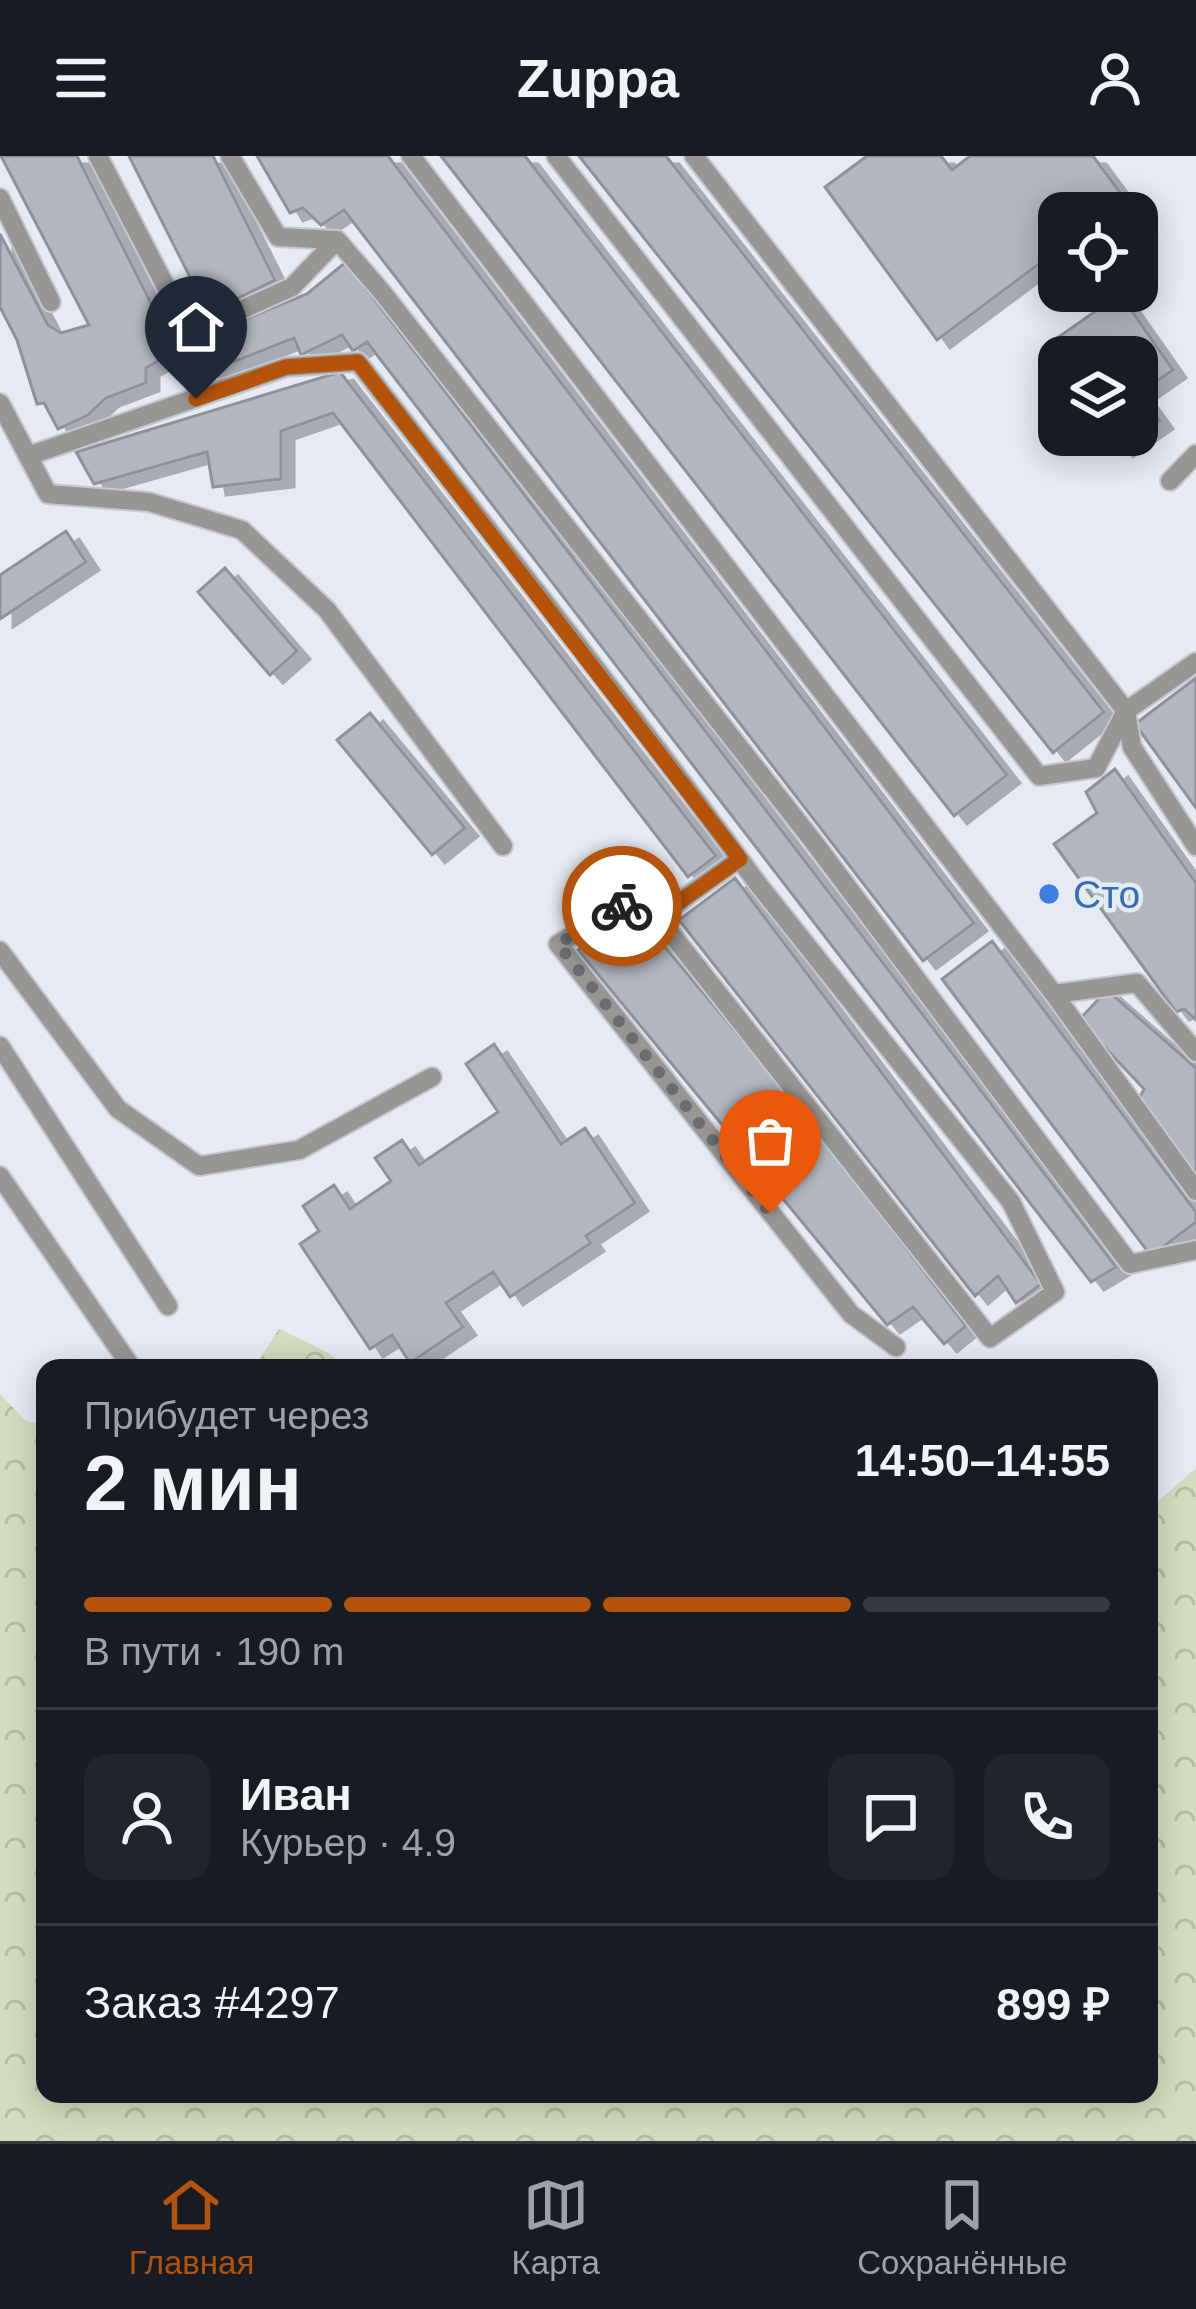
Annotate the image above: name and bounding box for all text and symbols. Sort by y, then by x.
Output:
icon: menu [48,45,114,111]
icon: person [1082,45,1148,111]
text: Zuppa [517,48,679,108]
map controls [1038,192,1158,456]
button: locate [1038,192,1158,312]
pin [145,276,247,399]
icon: home [163,294,229,360]
button: layers [1038,336,1158,456]
courier [562,846,682,966]
icon: bike [589,873,655,939]
place label: Сто [1073,873,1140,916]
marker: Сто [1036,881,1062,907]
pin [719,1090,821,1213]
icon: bag [737,1108,803,1174]
text: Прибудет через [84,1394,369,1437]
text: 14:50–14:55 [855,1435,1110,1486]
text: 2 мин [84,1439,302,1527]
text: В пути · 190 m [84,1630,344,1673]
button: person [84,1754,210,1880]
button: chat [828,1754,954,1880]
button: phone [984,1754,1110,1880]
text: Иван [240,1769,352,1820]
text: Курьер · 4.9 [240,1821,456,1864]
text: Заказ #4297 [84,1977,340,2028]
text: 899 ₽ [996,1979,1110,2030]
tab: Главная [129,2172,254,2282]
tab: Карта [512,2172,600,2282]
tab: Сохранённые [857,2172,1067,2282]

